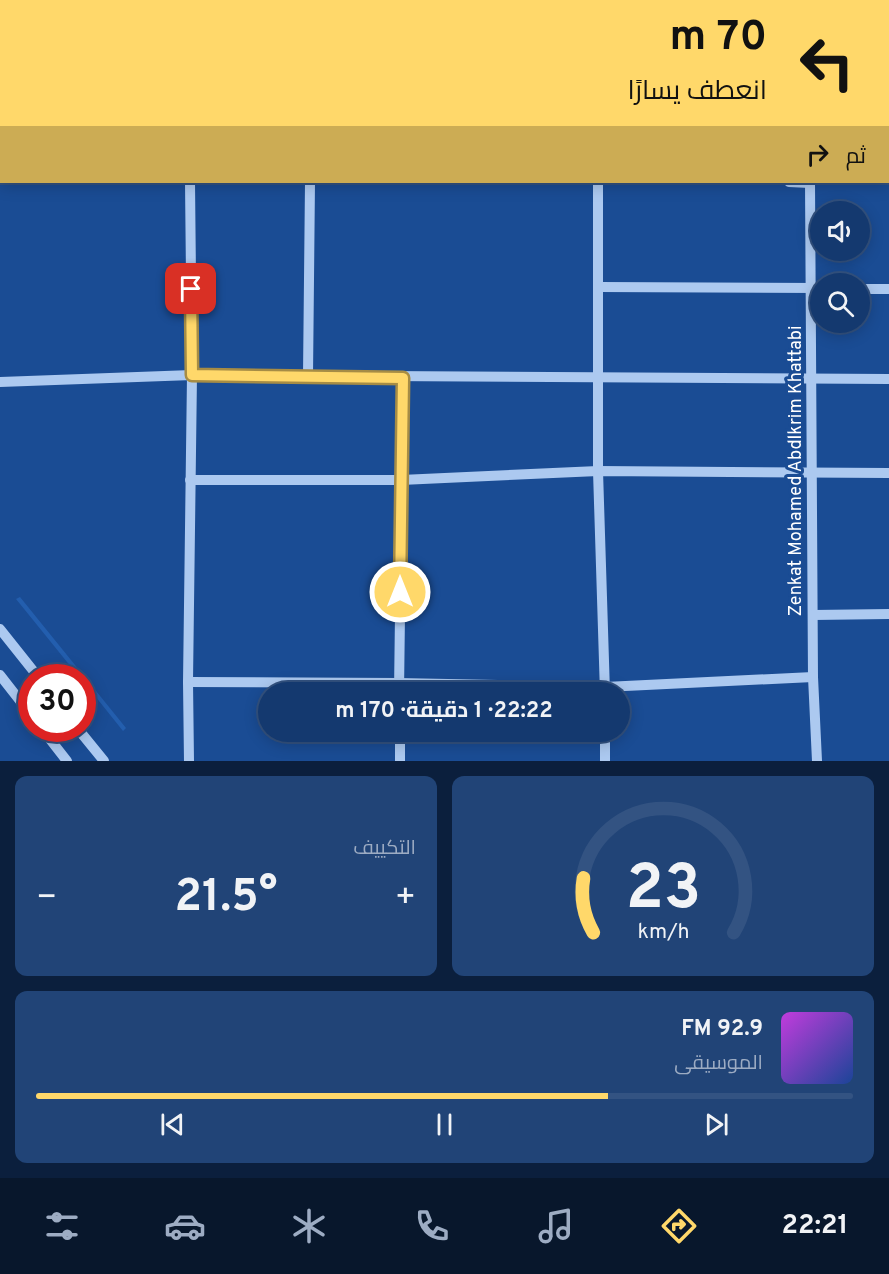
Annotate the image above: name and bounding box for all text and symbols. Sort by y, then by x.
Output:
text: 70 m [669,12,767,65]
icon: left [788,24,866,102]
text: انعطف يسارًا [628,75,767,109]
icon: right [801,138,834,171]
text: ثم [846,144,866,171]
map controls [810,201,870,333]
button: sound [810,201,870,261]
pin [165,263,216,314]
icon: arrive [174,272,207,305]
button: search [810,273,870,333]
street label: Zenkat Mohamed Abdlkrim Khattabi [785,325,808,617]
position arrow [368,560,432,624]
speed limit sign: 30 [18,664,96,742]
text: 22:22 · 1 دقيقة · 170 m [335,698,553,725]
text: التكييف [353,836,416,862]
text: 23 [625,852,701,931]
text: 21.5° [175,870,277,927]
text: − [36,878,57,920]
text: + [395,878,416,920]
text: km/h [637,919,689,946]
text: 92.9 FM [681,1016,763,1043]
text: الموسيقى [674,1051,763,1077]
icon: previous [156,1108,189,1141]
icon: pause [428,1108,461,1141]
icon: next [700,1108,733,1141]
icon: filters [41,1205,83,1247]
icon: car [164,1205,206,1247]
icon: climate [288,1205,330,1247]
icon: phone [411,1205,453,1247]
icon: music [535,1205,577,1247]
icon: directions [658,1205,700,1247]
text: 22:21 [781,1209,848,1243]

